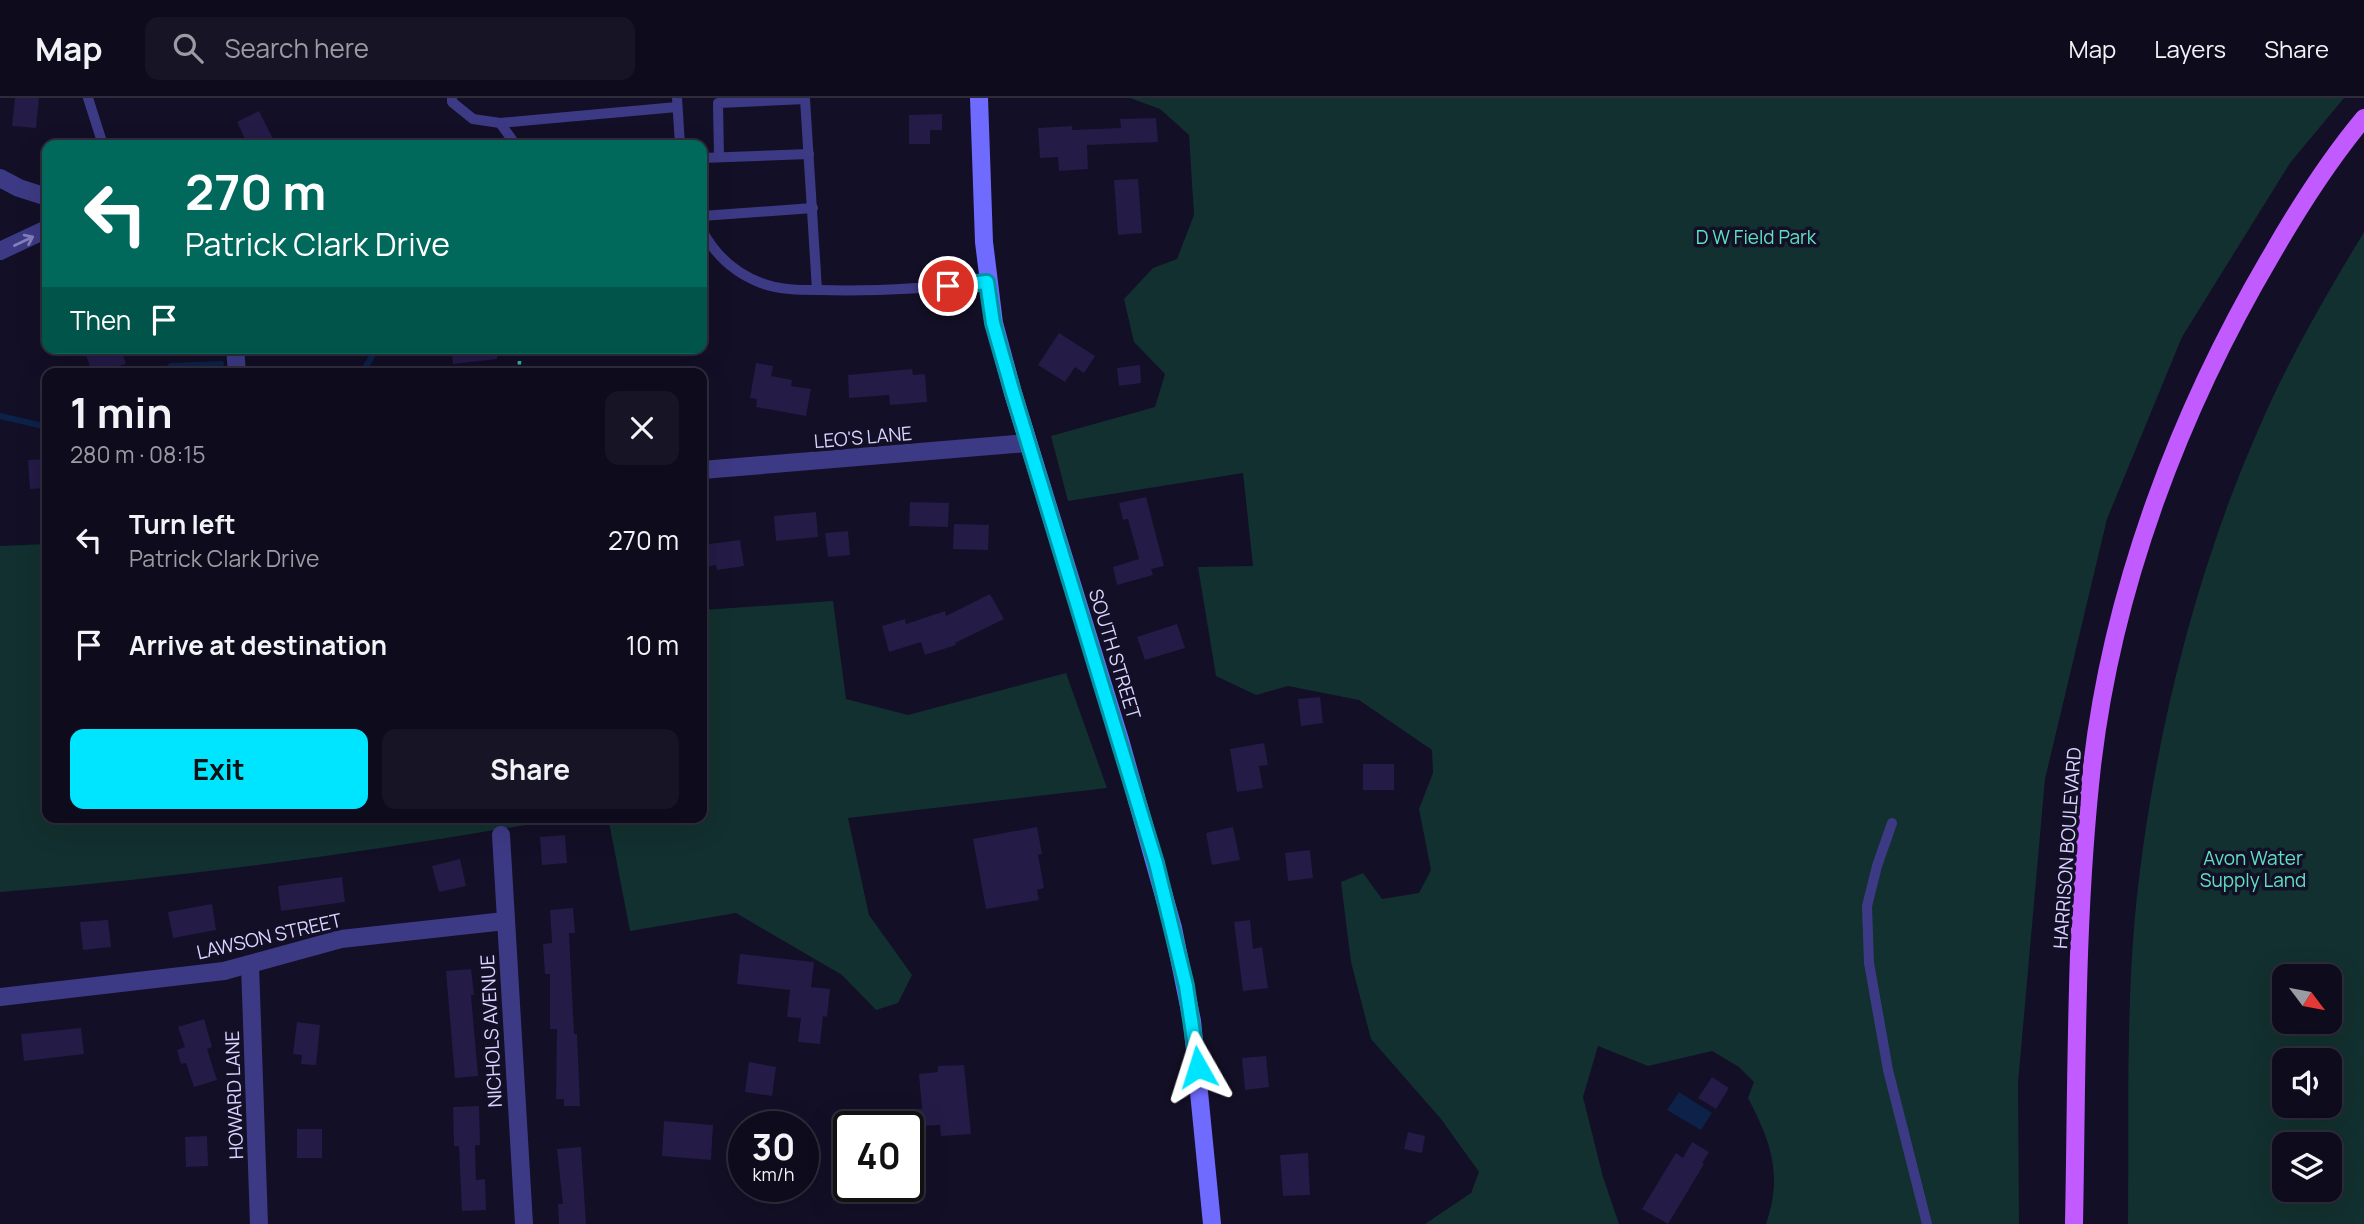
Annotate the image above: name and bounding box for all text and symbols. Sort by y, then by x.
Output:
search box [145,17,635,80]
text: Map [35,26,103,71]
icon: search [169,29,207,67]
text: Search here [225,30,369,66]
text: Map [2069,32,2116,65]
text: Layers [2154,32,2226,65]
text: Share [2264,32,2329,65]
text: 270 m [185,158,326,225]
icon: left [70,168,161,259]
text: Patrick Clark Drive [185,222,450,266]
park label: D W Field Park [1696,224,1817,250]
one-way arrow [13,234,34,247]
pin [918,256,978,316]
icon: arrive [929,267,967,305]
icon: arrive [145,301,183,339]
text: Then [70,302,131,338]
text: 1 min [70,383,173,441]
button: close [605,391,679,465]
street label: LEO'S LANE [813,420,913,454]
text: 280 m · 08:15 [70,438,206,470]
text: Turn left [129,506,236,542]
icon: left [70,521,108,559]
text: 270 m [608,522,679,558]
text: Patrick Clark Drive [129,542,319,574]
street label: SOUTH STREET [1083,586,1147,723]
icon: arrive [70,626,108,664]
text: Arrive at destination [129,627,387,663]
text: 10 m [626,627,679,663]
button: Exit [70,729,368,809]
button: Share [382,729,679,809]
street label: HARRISON BOULEVARD [2047,746,2087,950]
park label: Avon Water Supply Land [2200,845,2306,893]
street label: LAWSON STREET [194,907,345,965]
street label: NICHOLS AVENUE [474,954,508,1108]
north arrow [2272,964,2342,1034]
map controls [2272,964,2342,1202]
street label: HOWARD LANE [219,1030,249,1160]
position arrow [1161,1030,1235,1104]
button: sound [2272,1048,2342,1118]
speed limit sign: 40 [833,1111,924,1202]
text: 30 [752,1123,795,1171]
button: layers [2272,1132,2342,1202]
text: km/h [753,1162,794,1186]

